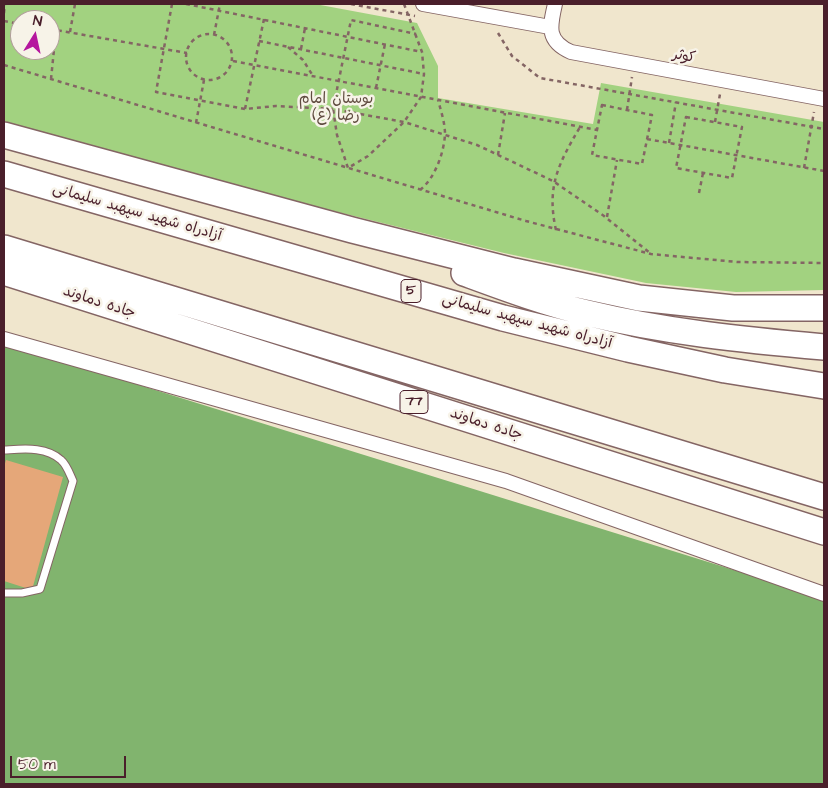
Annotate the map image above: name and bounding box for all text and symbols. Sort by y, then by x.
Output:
north arrow [10,10,60,60]
text: N [31,11,43,32]
street label: کوثر [671,46,697,68]
park label: بوستان امام رضا (ع) [299,91,373,126]
street label: آزادراه شهید سپهبد سلیمانی [50,180,224,246]
road number: 5 [401,280,421,302]
street label: جاده دماوند [60,283,138,323]
street label: آزادراه شهید سپهبد سلیمانی [440,291,614,353]
road number: 77 [400,391,428,414]
street label: جاده دماوند [447,405,525,445]
scale bar [12,746,129,778]
text: 50 m [18,754,56,775]

